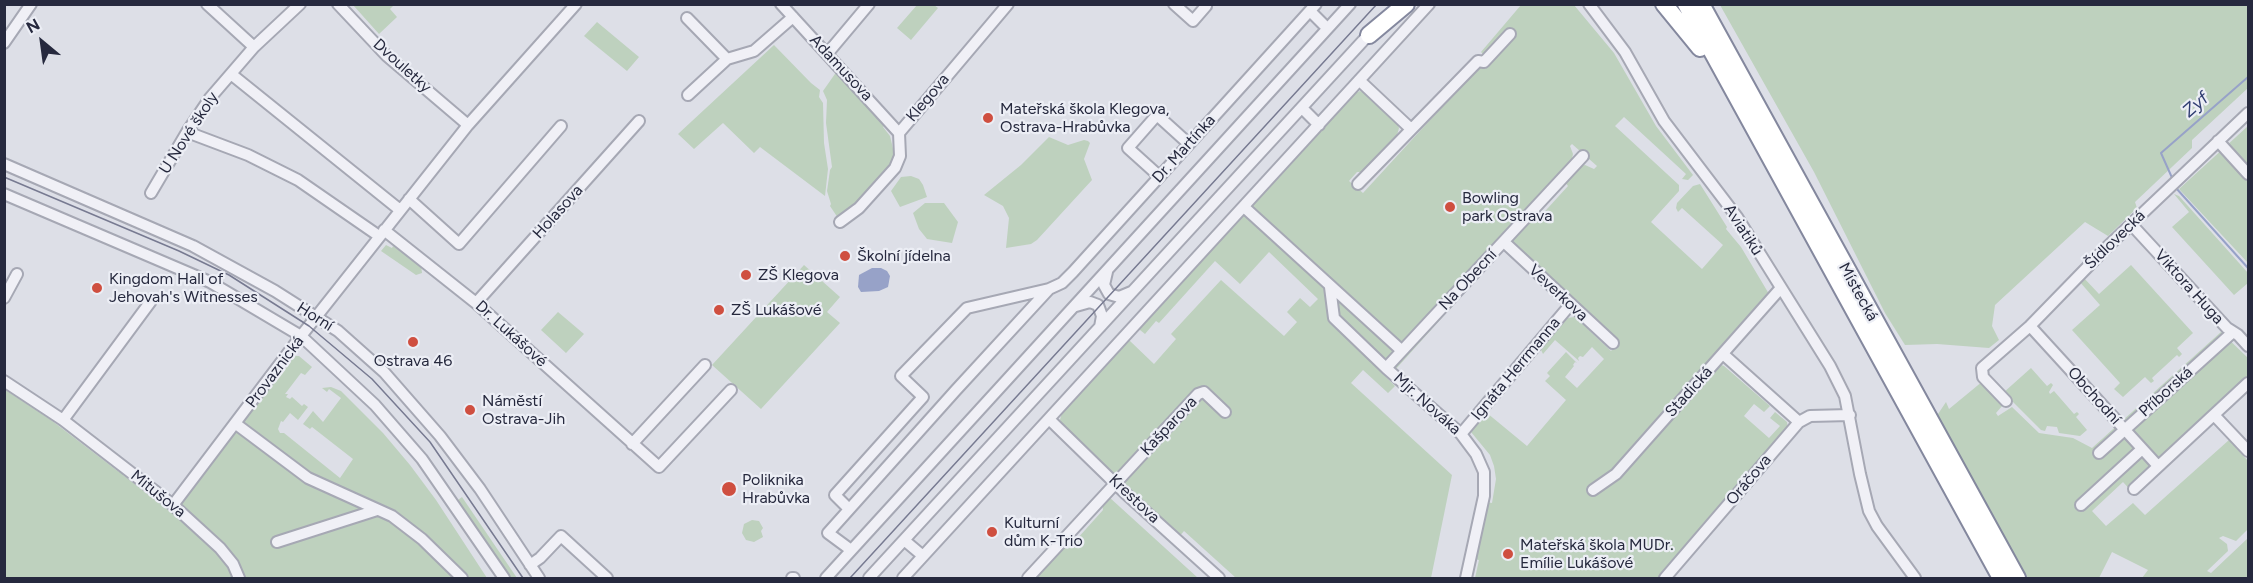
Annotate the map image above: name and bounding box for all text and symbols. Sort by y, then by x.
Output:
north arrow [12,12,72,72]
text: N [23,15,43,37]
street label: Adamusova [805,31,877,105]
street label: Dvouletky [369,35,435,97]
street label: Klegova [902,70,954,126]
street label: U Nové školy [155,88,223,178]
water label: Zyf [2178,88,2214,122]
place label: Mateřská škola Klegova, Ostrava-Hrabůvka [1000,99,1169,137]
marker: Mateřská škola Klegova, Ostrava-Hrabůvka [981,111,995,125]
street label: Dr. Martínka [1148,111,1220,187]
street label: Holasova [529,181,587,243]
place label: Bowling park Ostrava [1462,188,1552,226]
marker: Bowling park Ostrava [1443,200,1457,214]
street label: Aviatiků [1719,201,1767,259]
street label: Šídlovecká [2081,206,2149,274]
place label: Školní jídelna [857,246,951,266]
street label: Na Obecní [1435,246,1501,314]
street label: Viktora Huga [2150,246,2228,328]
marker: Školní jídelna [838,249,852,263]
street label: Místecká [1834,259,1882,325]
street label: Veverkova [1524,261,1592,325]
place label: ZŠ Klegova [758,265,839,285]
marker: ZŠ Klegova [739,268,753,282]
place label: Kingdom Hall of Jehovah's Witnesses [109,269,258,307]
marker: Kingdom Hall of Jehovah's Witnesses [90,281,104,295]
street label: Dr. Lukášové [471,297,551,371]
street label: Horní [293,298,337,336]
place label: ZŠ Lukášové [731,300,821,320]
marker: ZŠ Lukášové [712,303,726,317]
street label: Ignáta Herrmanna [1467,314,1565,424]
street label: Provaznická [242,332,308,412]
marker: Ostrava 46 [406,335,420,349]
place label: Ostrava 46 [374,351,452,371]
street label: Stadická [1661,363,1717,421]
street label: Obchodní [2063,363,2125,429]
street label: Příborská [2135,363,2197,421]
street label: Mjr. Nováka [1389,369,1465,439]
place label: Náměstí Ostrava-Jih [482,391,565,429]
street label: Kašparova [1137,393,1201,459]
marker: Náměstí Ostrava-Jih [463,403,477,417]
street label: Oráčova [1722,451,1776,509]
street label: Mitušova [127,466,189,522]
place label: Poliknika Hrabůvka [742,470,810,508]
street label: Krestova [1105,471,1163,527]
marker: Poliknika Hrabůvka [720,480,738,498]
place label: Kulturní dům K-Trio [1004,513,1083,551]
marker: Kulturní dům K-Trio [985,525,999,539]
place label: Mateřská škola MUDr. Emílie Lukášové [1520,535,1674,573]
marker: Mateřská škola MUDr. Emílie Lukášové [1501,547,1515,561]

